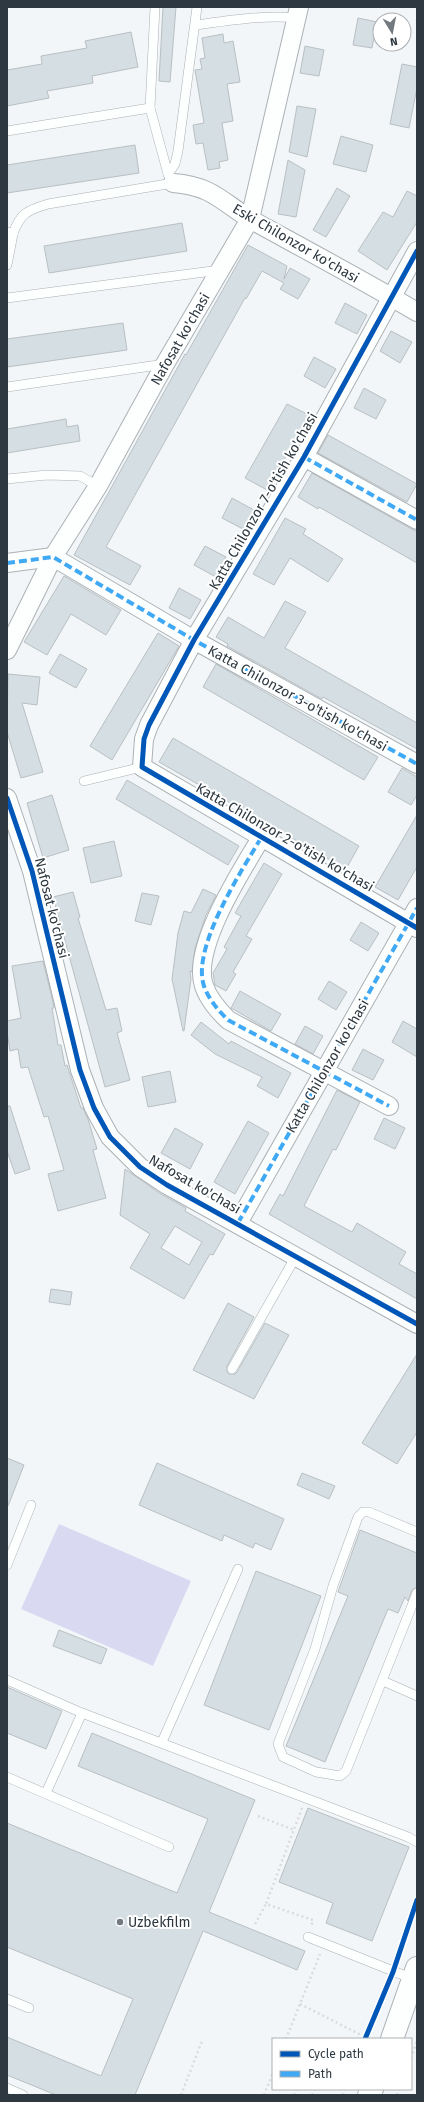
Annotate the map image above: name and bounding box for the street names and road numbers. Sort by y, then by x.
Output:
street label: Eski Chilonzor ko'chasi [229,200,362,287]
street label: Nafosat ko'chasi [147,290,214,388]
street label: Katta Chilonzor 7-o'tish ko'chasi [206,409,321,593]
street label: Katta Chilonzor 3-o'tish ko'chasi [205,642,391,755]
street label: Katta Chilonzor 2-o'tish ko'chasi [193,779,377,895]
street label: Nafosat ko'chasi [31,856,72,960]
street label: Katta Chilonzor ko'chasi [282,996,373,1136]
street label: Nafosat ko'chasi [146,1151,244,1218]

